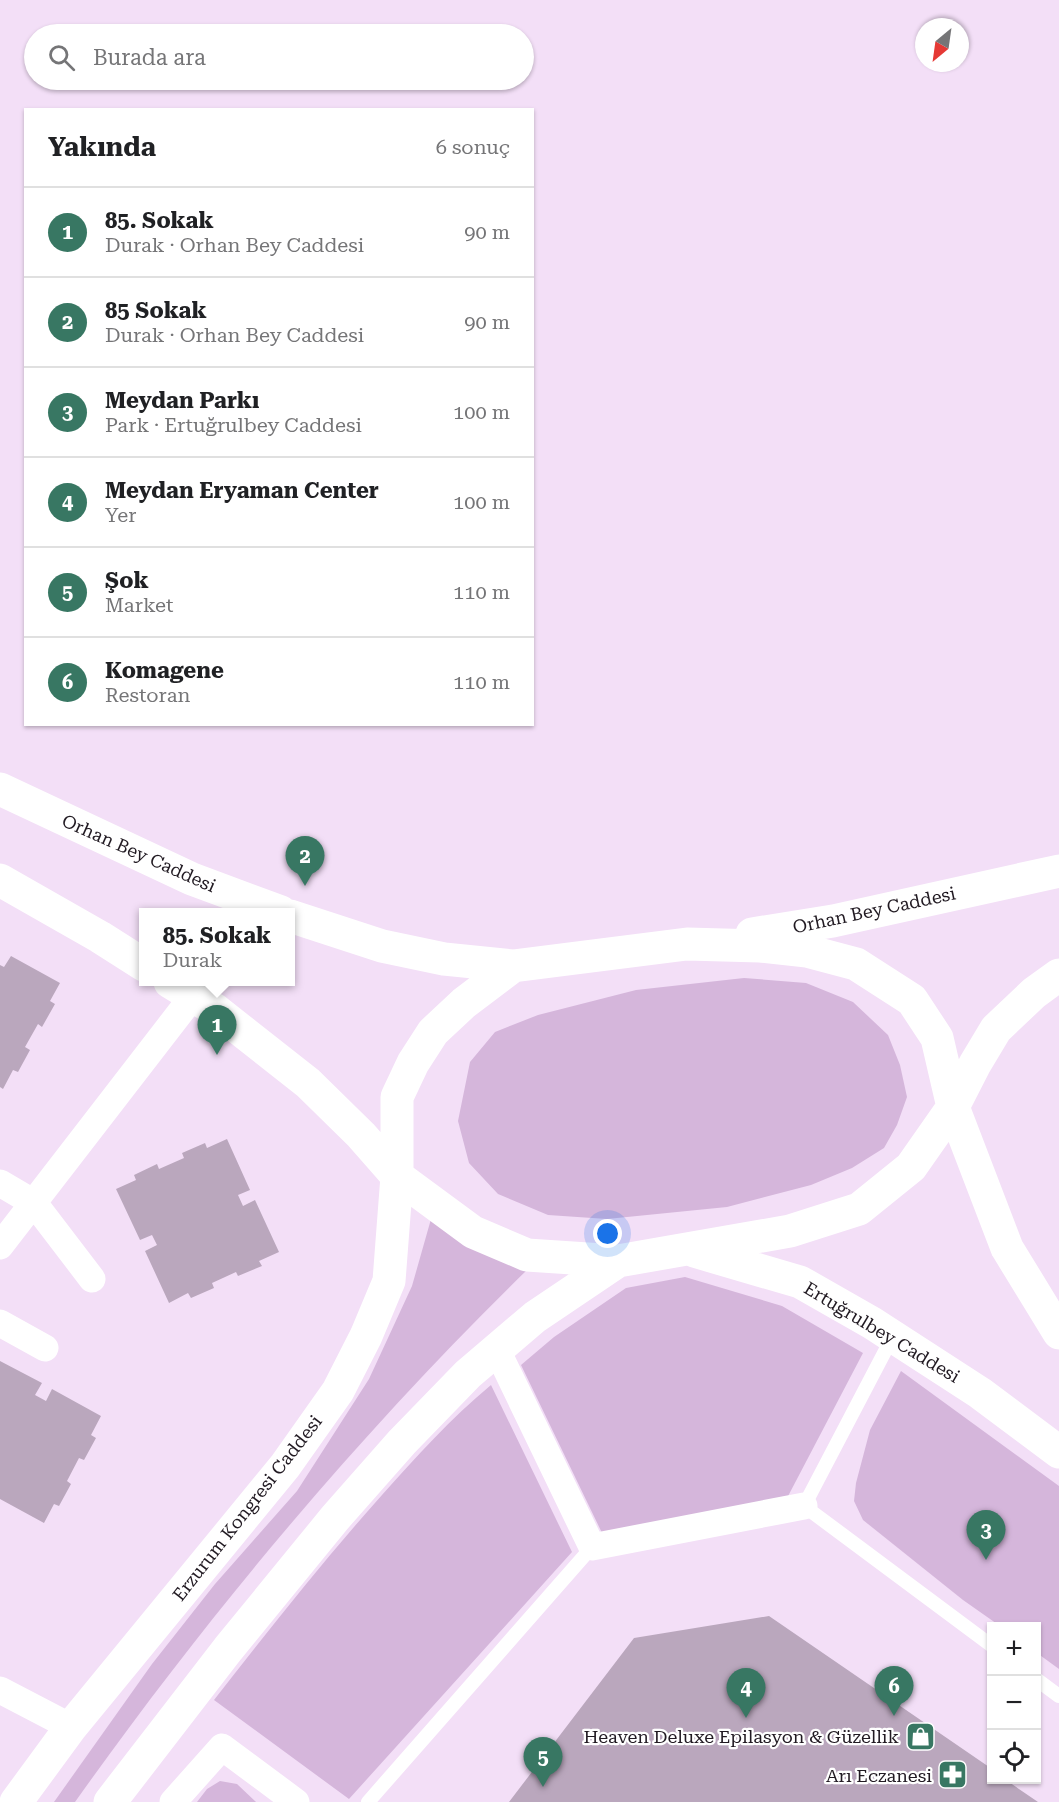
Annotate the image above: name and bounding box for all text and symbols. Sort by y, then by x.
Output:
north arrow [915,18,969,72]
search box [24,24,534,90]
icon: search [45,41,78,74]
text: Burada ara [93,45,206,70]
text: Yakında [48,132,156,162]
text: 6 sonuç [436,135,510,159]
text: 85. Sokak [105,208,214,233]
text: 1 [62,220,73,244]
text: 90 m [464,220,510,244]
text: Durak · Orhan Bey Caddesi [105,233,364,257]
text: 85 Sokak [105,298,207,323]
text: 2 [62,310,73,334]
text: 90 m [464,310,510,334]
text: Durak · Orhan Bey Caddesi [105,323,364,347]
text: Meydan Parkı [105,388,259,413]
text: 3 [62,400,73,424]
text: 100 m [453,400,510,424]
text: Park · Ertuğrulbey Caddesi [105,413,362,437]
text: Meydan Eryaman Center [105,478,379,503]
text: 4 [62,490,73,514]
text: 100 m [453,490,510,514]
text: Yer [105,503,136,527]
text: Şok [105,568,149,593]
text: 5 [62,580,73,604]
text: 110 m [453,580,510,604]
text: Market [105,593,173,617]
text: Komagene [105,658,224,683]
text: 6 [62,670,73,694]
text: 110 m [453,670,510,694]
text: Restoran [105,683,190,707]
street label: Orhan Bey Caddesi [59,810,219,896]
pin: 2 [286,836,324,886]
street label: Orhan Bey Caddesi [791,882,958,938]
popup [139,908,295,986]
text: 85. Sokak [163,923,271,948]
text: Durak [163,948,222,972]
pin: 1 [198,1006,236,1055]
your location [593,1219,622,1248]
street label: Ertuğrulbey Caddesi [800,1277,964,1387]
street label: Erzurum Kongresi Caddesi [168,1411,326,1605]
pin: 3 [966,1510,1006,1560]
map controls [987,1622,1041,1784]
button: + [987,1622,1041,1676]
pin: 6 [874,1666,914,1716]
pin: 4 [726,1668,766,1718]
button: − [987,1676,1041,1730]
shop icon: Heaven Deluxe Epilasyon & Güzellik [904,1720,936,1752]
place label: Heaven Deluxe Epilasyon & Güzellik [583,1726,899,1747]
button: locate [987,1730,1041,1784]
pin: 5 [524,1738,562,1787]
pharmacy icon: Arı Eczanesi [937,1759,969,1791]
place label: Arı Eczanesi [826,1765,932,1786]

